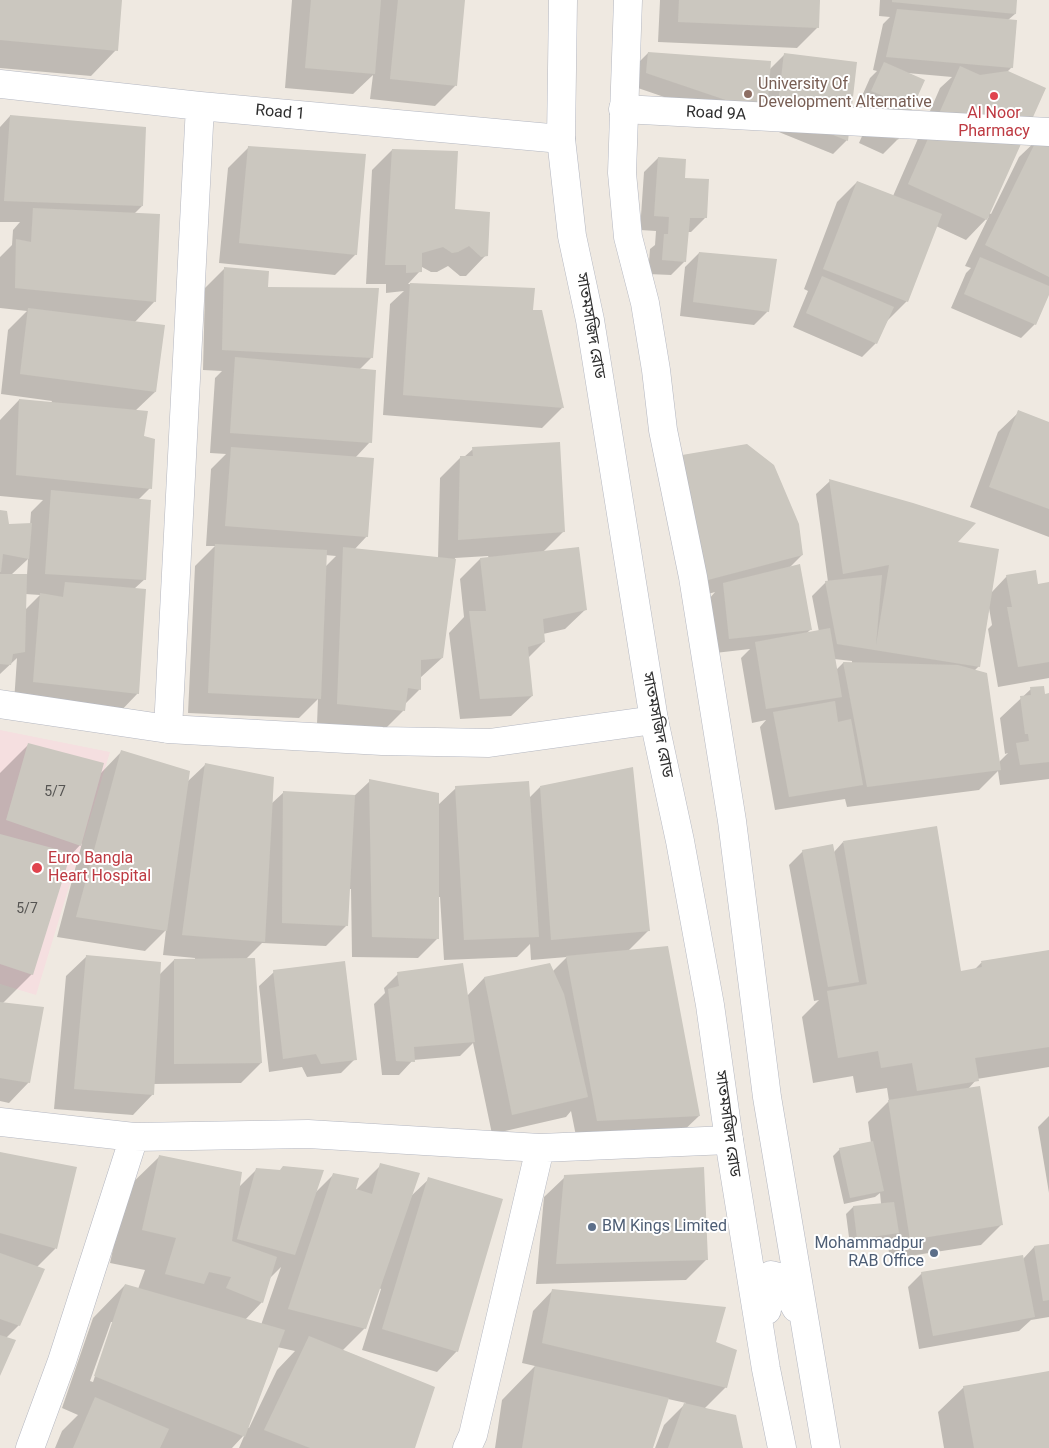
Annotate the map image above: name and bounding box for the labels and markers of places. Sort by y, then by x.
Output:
place label: University Of Development Alternative [758,75,932,113]
marker: University Of Development Alternative [742,88,754,100]
marker: Al Noor Pharmacy [988,90,1000,102]
place label: Al Noor Pharmacy [958,104,1030,142]
place label: Euro Bangla Heart Hospital [48,849,151,887]
marker: Euro Bangla Heart Hospital [30,861,44,875]
place label: BM Kings Limited [602,1217,727,1237]
marker: BM Kings Limited [586,1221,598,1233]
place label: Mohammadpur RAB Office [814,1234,924,1272]
marker: Mohammadpur RAB Office [928,1247,940,1259]

